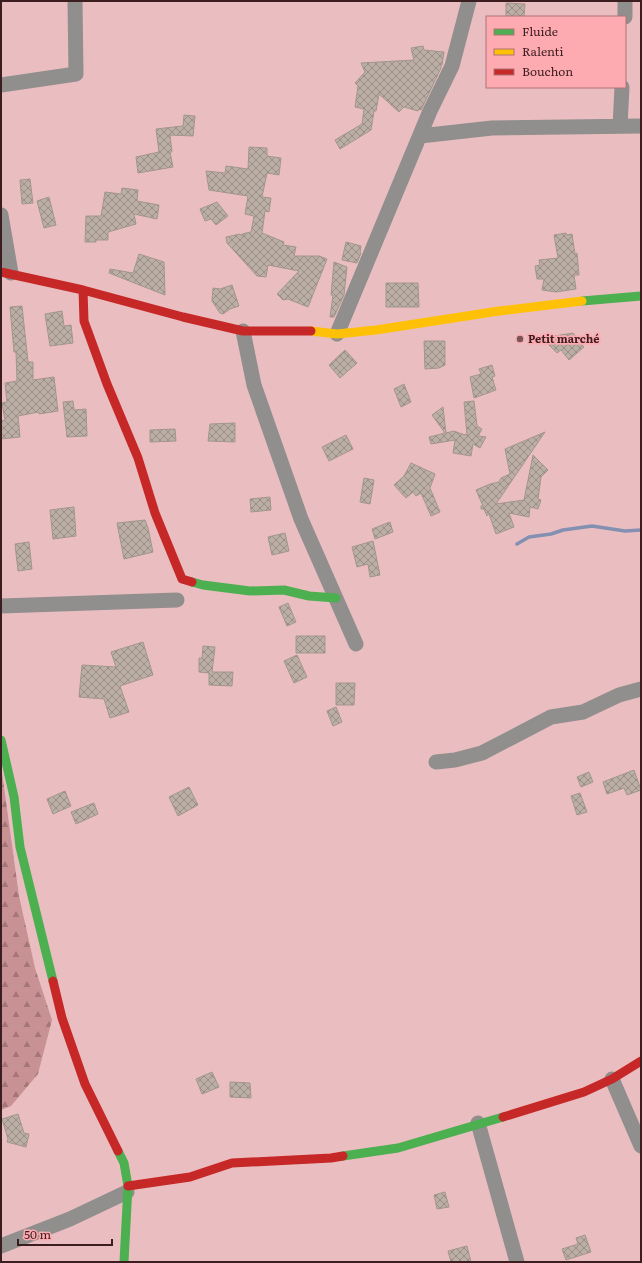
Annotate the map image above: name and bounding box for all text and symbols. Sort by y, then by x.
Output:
legend [486,16,626,88]
text: Fluide [522,22,558,40]
text: Ralenti [522,42,563,60]
text: Bouchon [522,62,573,80]
place label: Petit marché [528,330,600,346]
marker: Petit marché [515,334,525,344]
scale bar [18,1221,112,1247]
text: 50 m [24,1225,51,1243]

